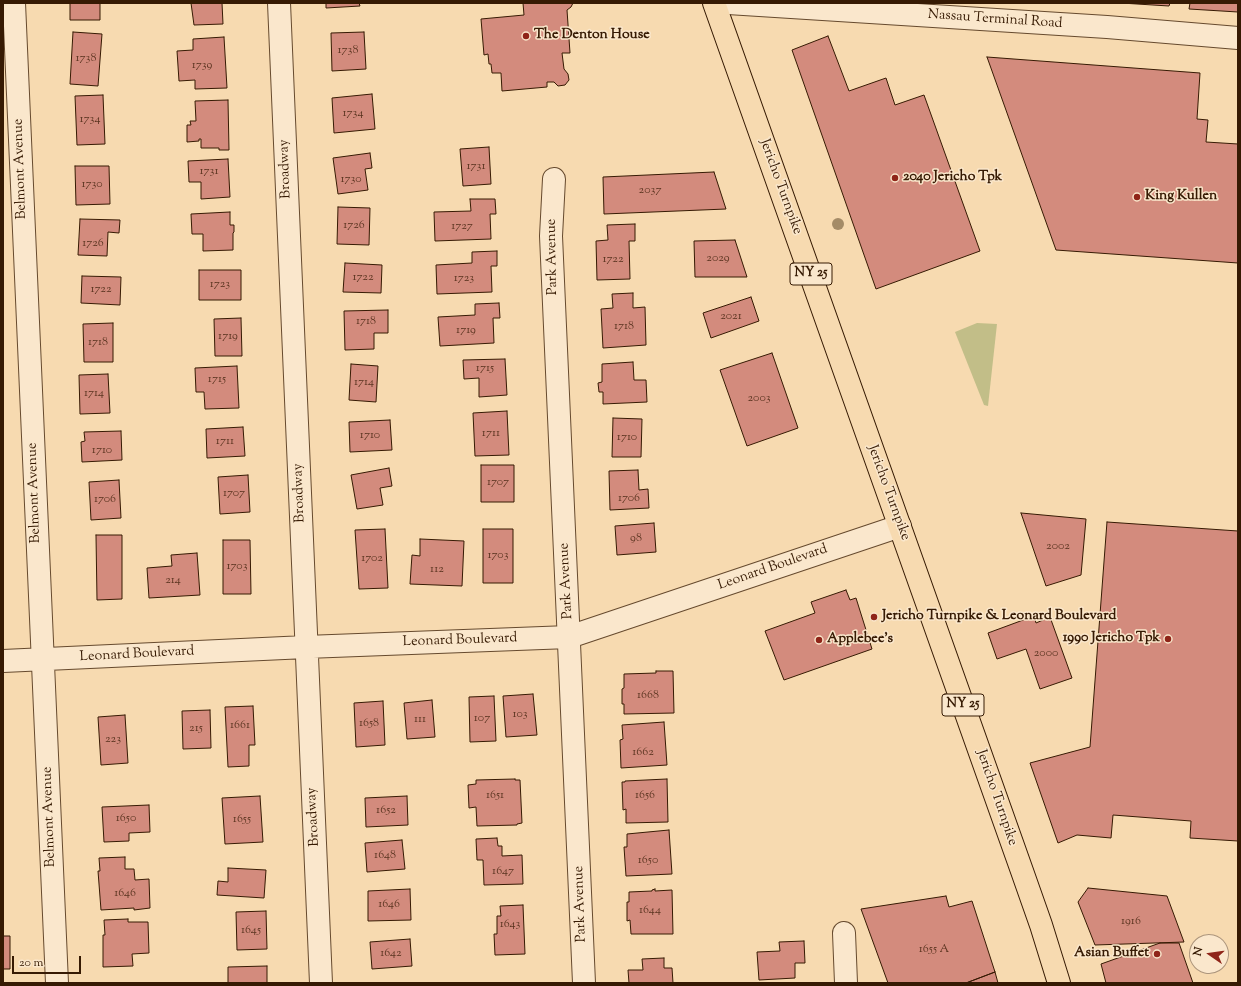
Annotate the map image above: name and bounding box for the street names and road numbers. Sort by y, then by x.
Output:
street label: Nassau Terminal Road [927,7,1063,33]
street label: Belmont Avenue [11,118,31,220]
street label: Jericho Turnpike [755,137,805,237]
street label: Broadway [277,139,295,199]
street label: Park Avenue [544,219,562,295]
road number: NY 25 [790,263,832,285]
street label: Belmont Avenue [25,442,45,544]
street label: Jericho Turnpike [863,443,913,543]
street label: Broadway [291,463,309,523]
street label: Leonard Boulevard [716,541,830,595]
street label: Park Avenue [557,542,577,620]
street label: Leonard Boulevard [402,631,518,651]
street label: Leonard Boulevard [79,644,195,666]
road number: NY 25 [942,694,984,716]
street label: Jericho Turnpike [972,748,1020,848]
street label: Belmont Avenue [40,766,60,868]
street label: Broadway [304,787,324,847]
street label: Park Avenue [571,865,591,943]

